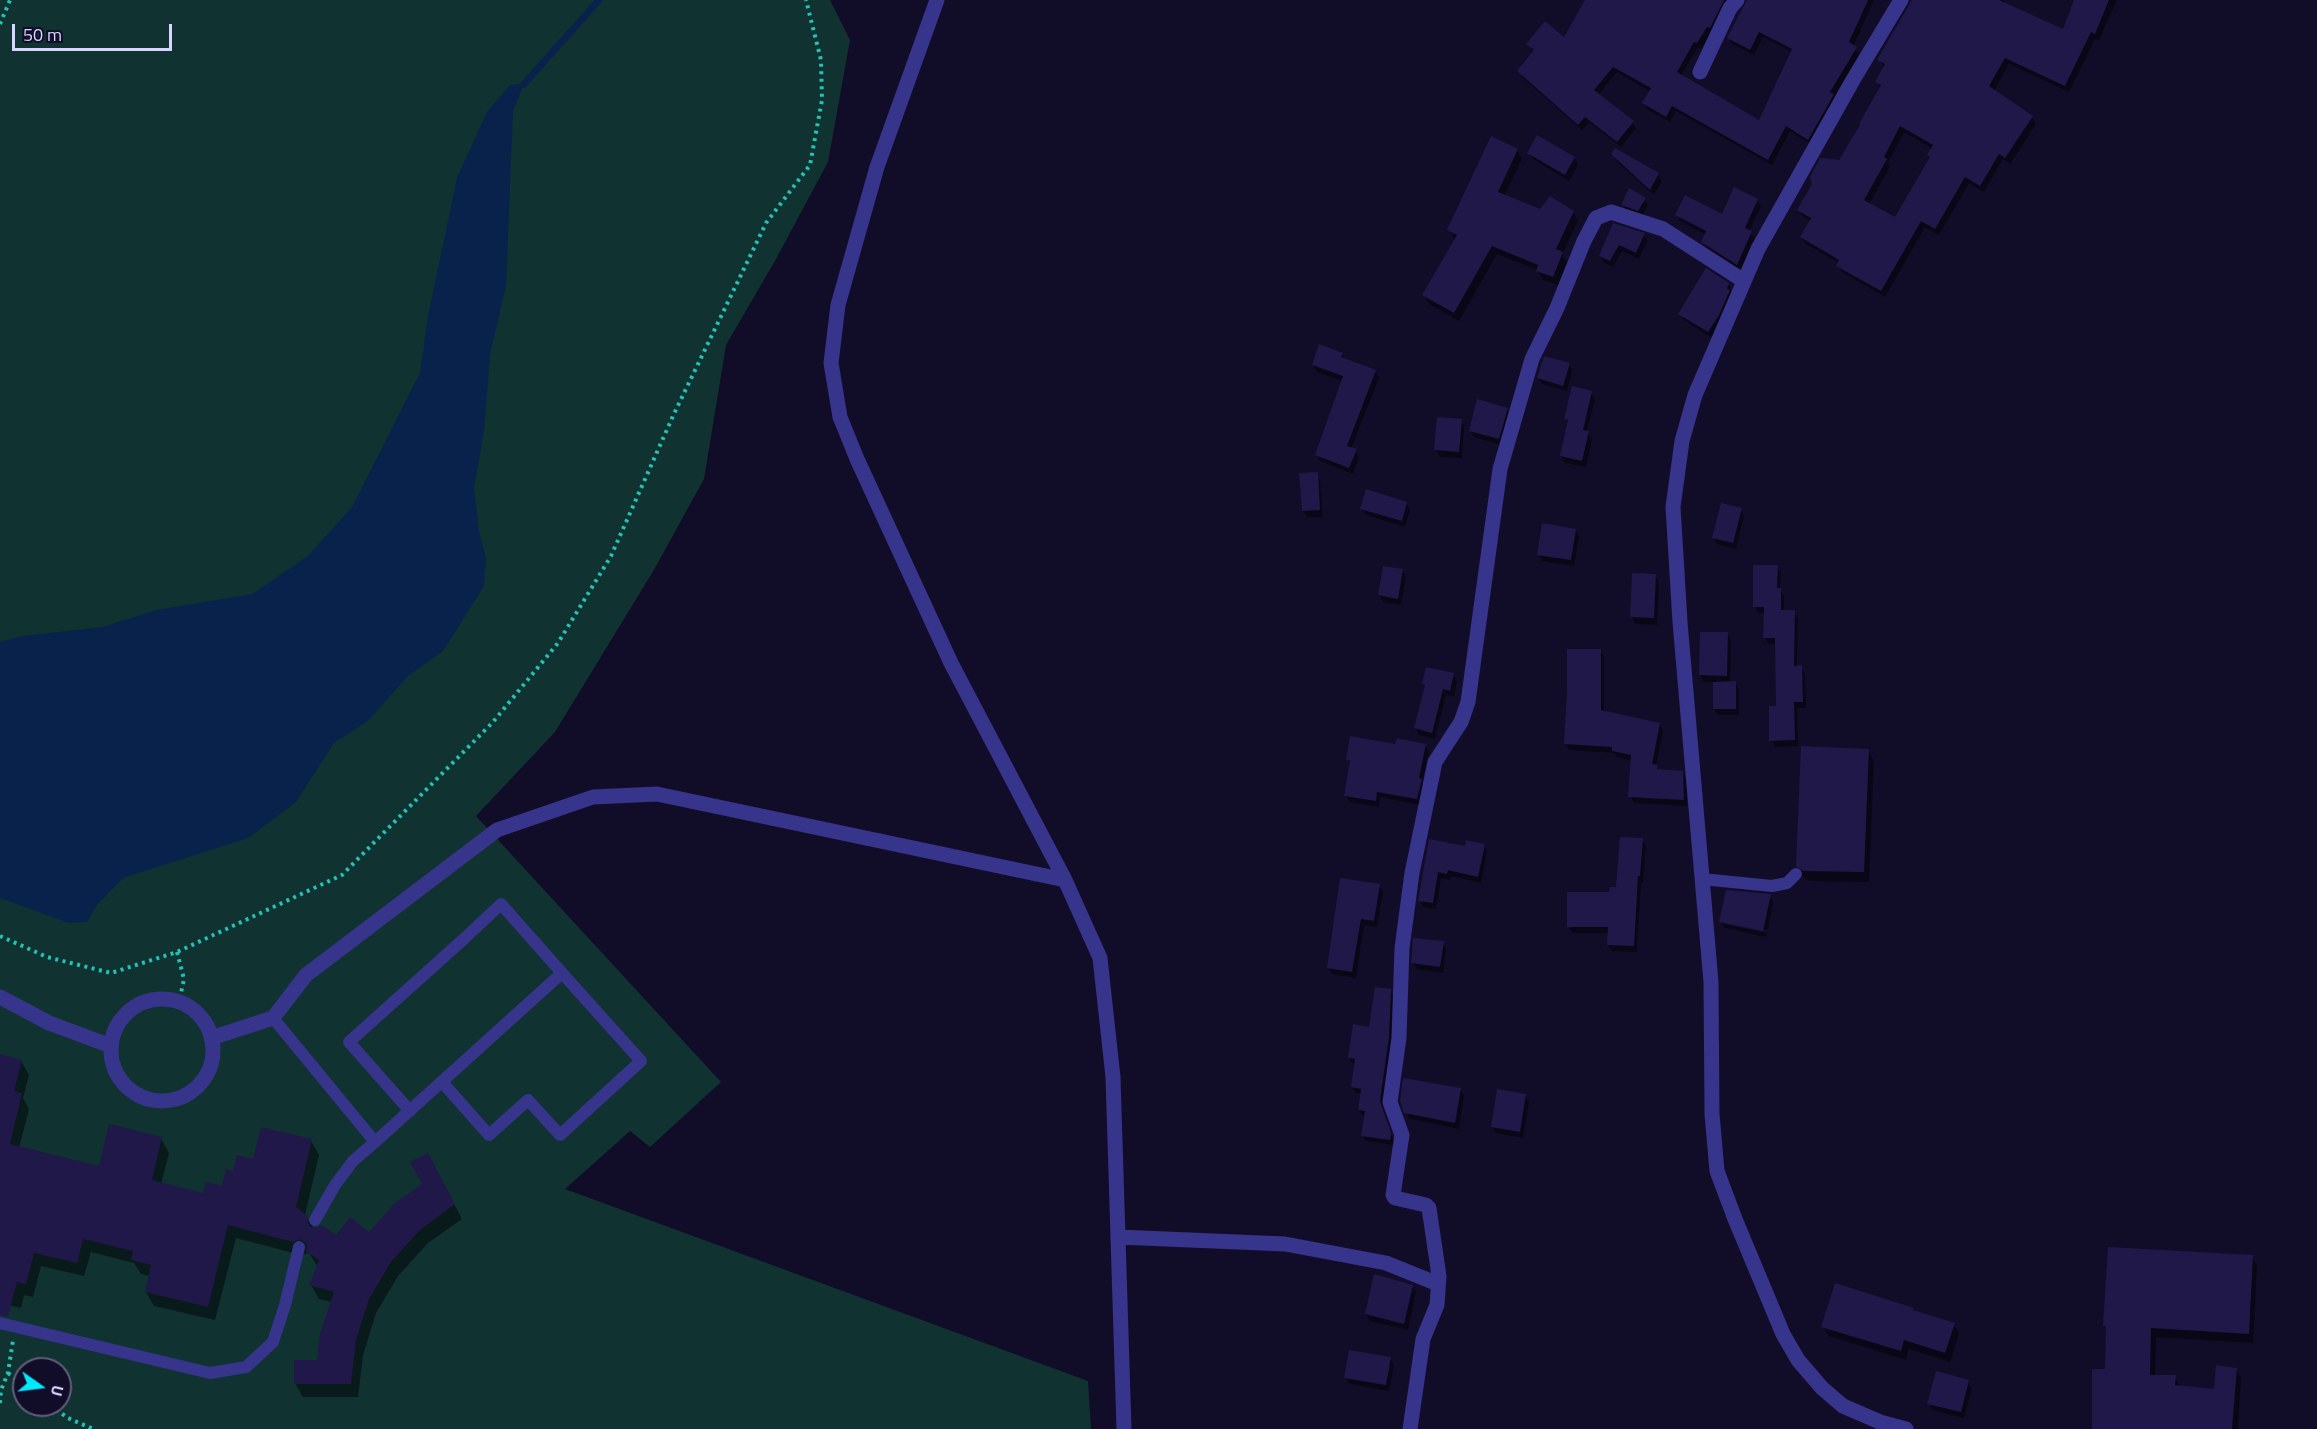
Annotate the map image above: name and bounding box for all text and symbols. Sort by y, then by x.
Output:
scale bar [15,12,176,50]
text: 50 m [23,21,62,48]
north arrow [12,1357,72,1417]
text: U [45,1383,70,1399]

